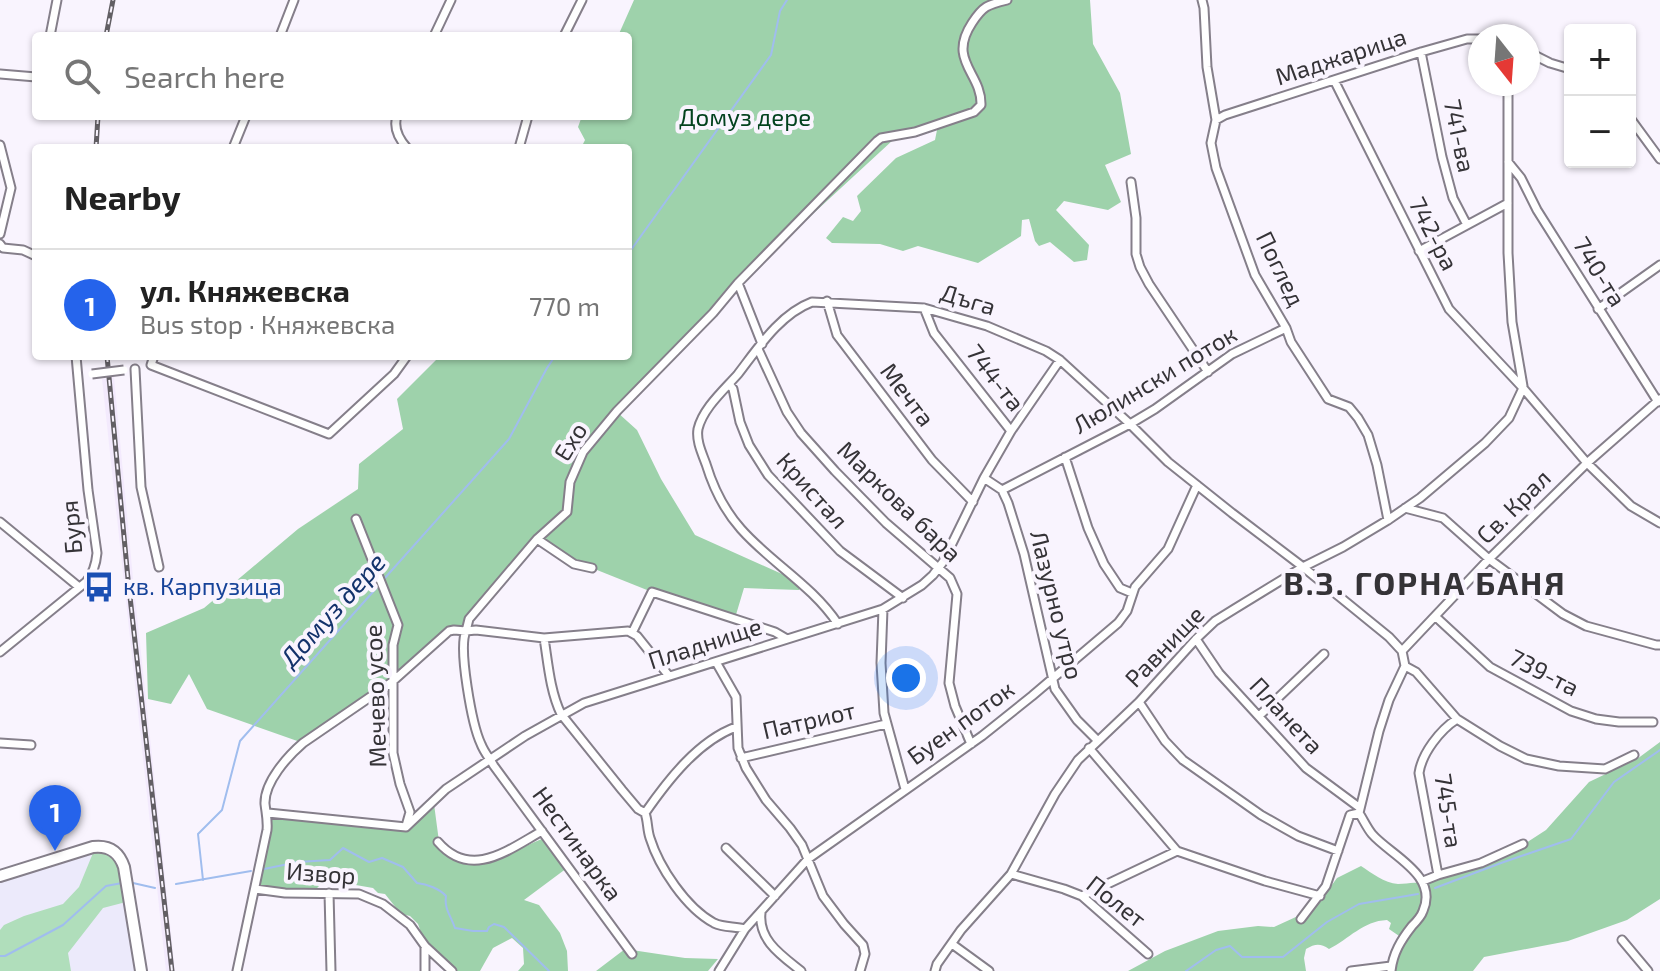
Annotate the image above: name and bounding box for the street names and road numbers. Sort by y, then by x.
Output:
street label: Маджарица [1271,21,1410,90]
street label: 741-ва [1439,97,1482,175]
street label: 742-ра [1404,192,1465,275]
street label: Поглед [1251,226,1312,310]
street label: 740-та [1568,231,1633,311]
street label: Дъга [937,277,999,321]
street label: Люлински поток [1067,318,1241,439]
street label: 744-та [961,338,1031,416]
street label: Мечта [875,357,941,431]
street label: Ехо [547,417,593,466]
street label: Маркова бара [832,435,968,567]
street label: Кристал [771,446,855,534]
street label: Св. Крал [1470,463,1556,549]
street label: Буря [54,499,88,555]
street label: Лазурно утро [1024,527,1090,682]
street label: Равнище [1118,599,1210,693]
street label: Пладнище [644,611,765,675]
street label: Мечево усое [358,624,392,768]
street label: 739-та [1505,642,1584,701]
street label: Планета [1244,671,1330,759]
street label: Буен поток [901,673,1020,771]
street label: Патриот [759,695,858,744]
street label: 745-та [1429,772,1470,850]
street label: Нестинарка [527,780,629,906]
street label: Извор [285,856,357,889]
street label: Полет [1081,869,1153,933]

